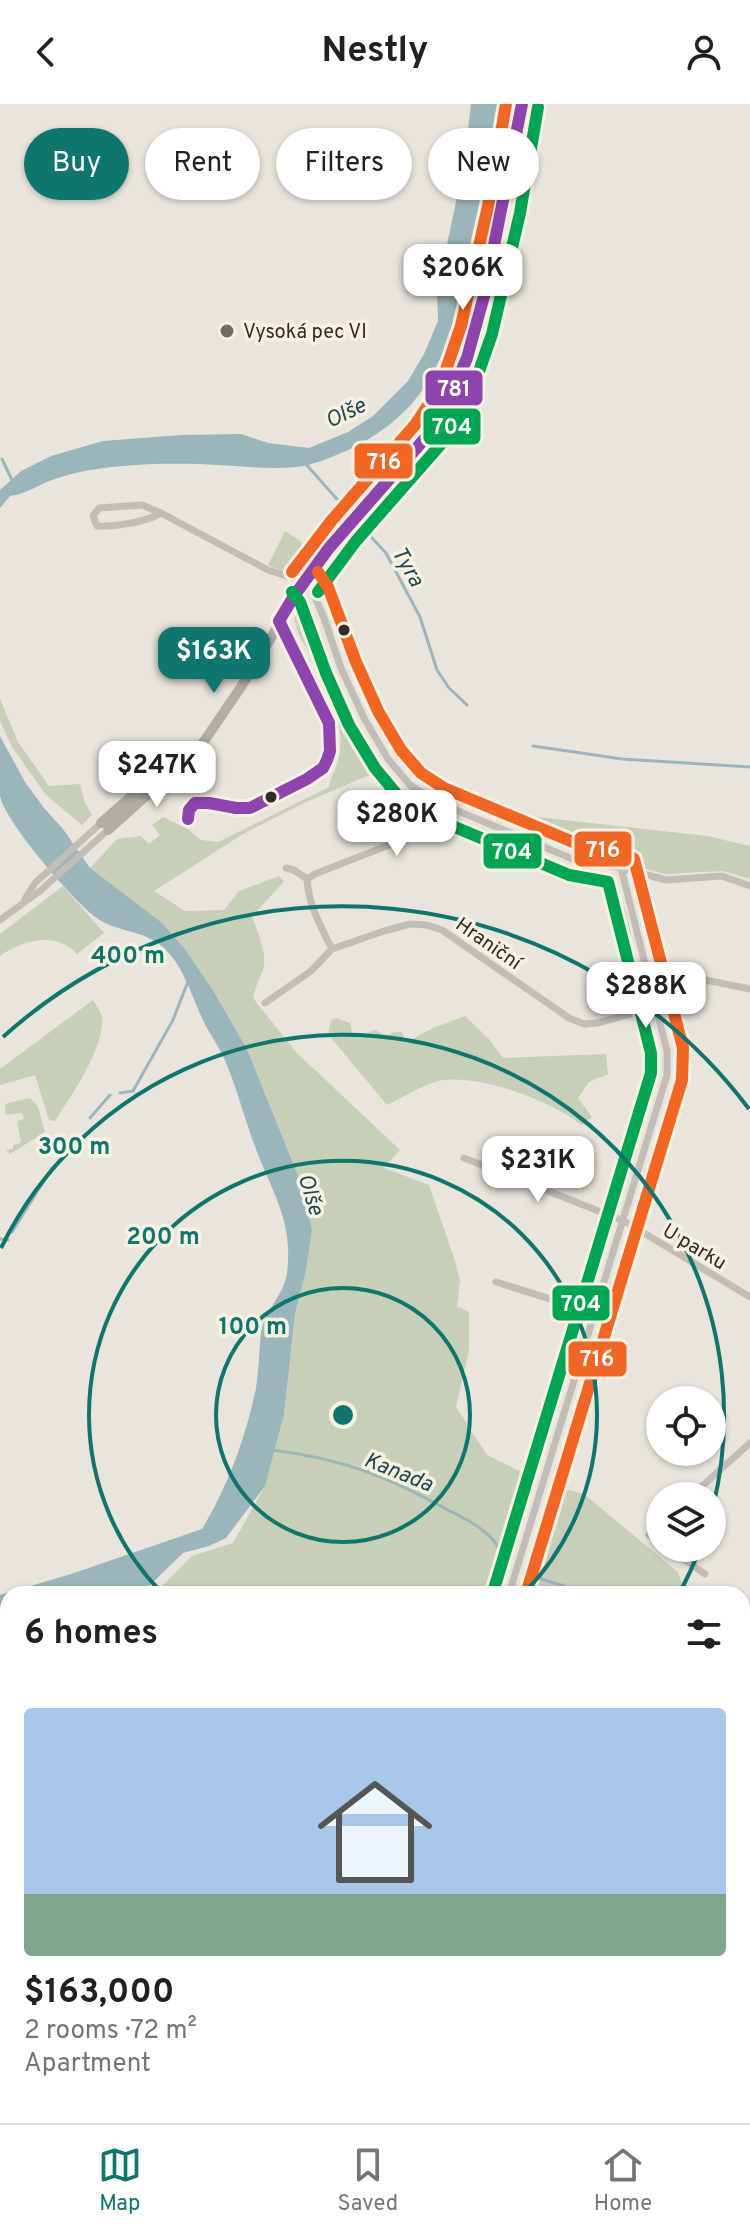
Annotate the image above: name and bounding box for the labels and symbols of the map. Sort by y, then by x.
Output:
pin: $206K [407,244,519,312]
place label: Vysoká pec VI [243,320,367,346]
marker: Vysoká pec VI [218,322,236,340]
line badge: 781 [424,369,484,407]
text: 781 [437,377,471,404]
water label: Olše [321,393,371,436]
line badge: 704 [422,407,482,446]
text: 704 [432,415,472,442]
line badge: 716 [353,442,414,480]
text: 716 [367,450,401,477]
water label: Tyra [385,542,429,593]
unlabelled marker [336,622,352,638]
pin: $163K [158,627,270,695]
pin: $247K [101,741,213,809]
unlabelled marker [263,789,279,805]
pin: $280K [341,790,453,858]
line badge: 716 [573,830,633,868]
line badge: 704 [482,832,543,870]
text: 716 [586,838,620,865]
text: 704 [492,840,532,867]
street label: Hraniční [450,912,528,978]
text: 400 m [91,942,165,972]
pin: $288K [590,962,702,1030]
text: 300 m [38,1133,110,1163]
pin: $231K [482,1136,594,1204]
water label: Olše [291,1171,329,1219]
street label: U parku [657,1219,731,1277]
text: 200 m [126,1223,200,1253]
line badge: 704 [551,1284,611,1322]
text: 704 [561,1292,601,1319]
text: 100 m [219,1313,287,1343]
line badge: 716 [567,1340,628,1378]
text: 716 [580,1347,614,1374]
centre of rings [329,1401,357,1429]
water label: Kanada [360,1447,437,1499]

